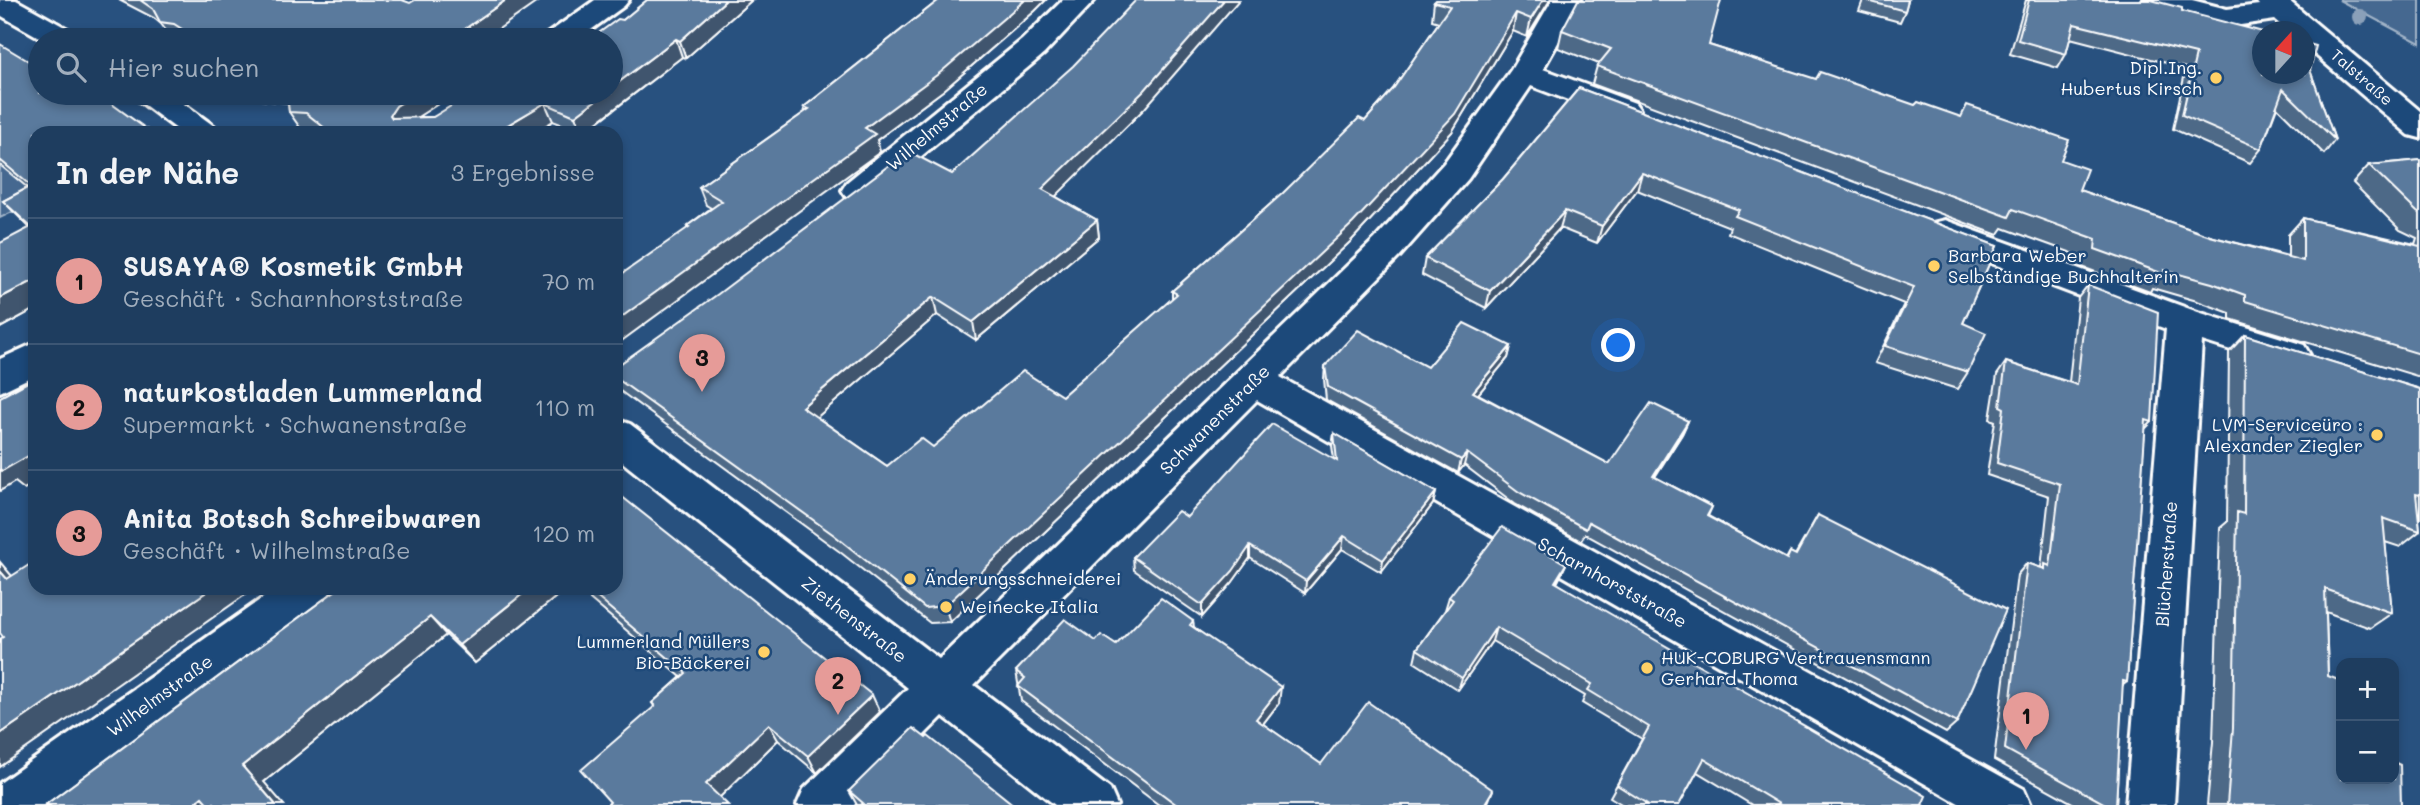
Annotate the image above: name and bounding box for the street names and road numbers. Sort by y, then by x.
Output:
street label: Talstraße [2327,44,2398,109]
street label: Wilhelmstraße [881,77,992,176]
street label: Schwanenstraße [1154,359,1275,480]
street label: Blücherstraße [2150,500,2182,628]
street label: Scharnhorststraße [1534,531,1691,633]
street label: Ziethenstraße [797,571,912,668]
street label: Wilhelmstraße [102,649,217,742]

